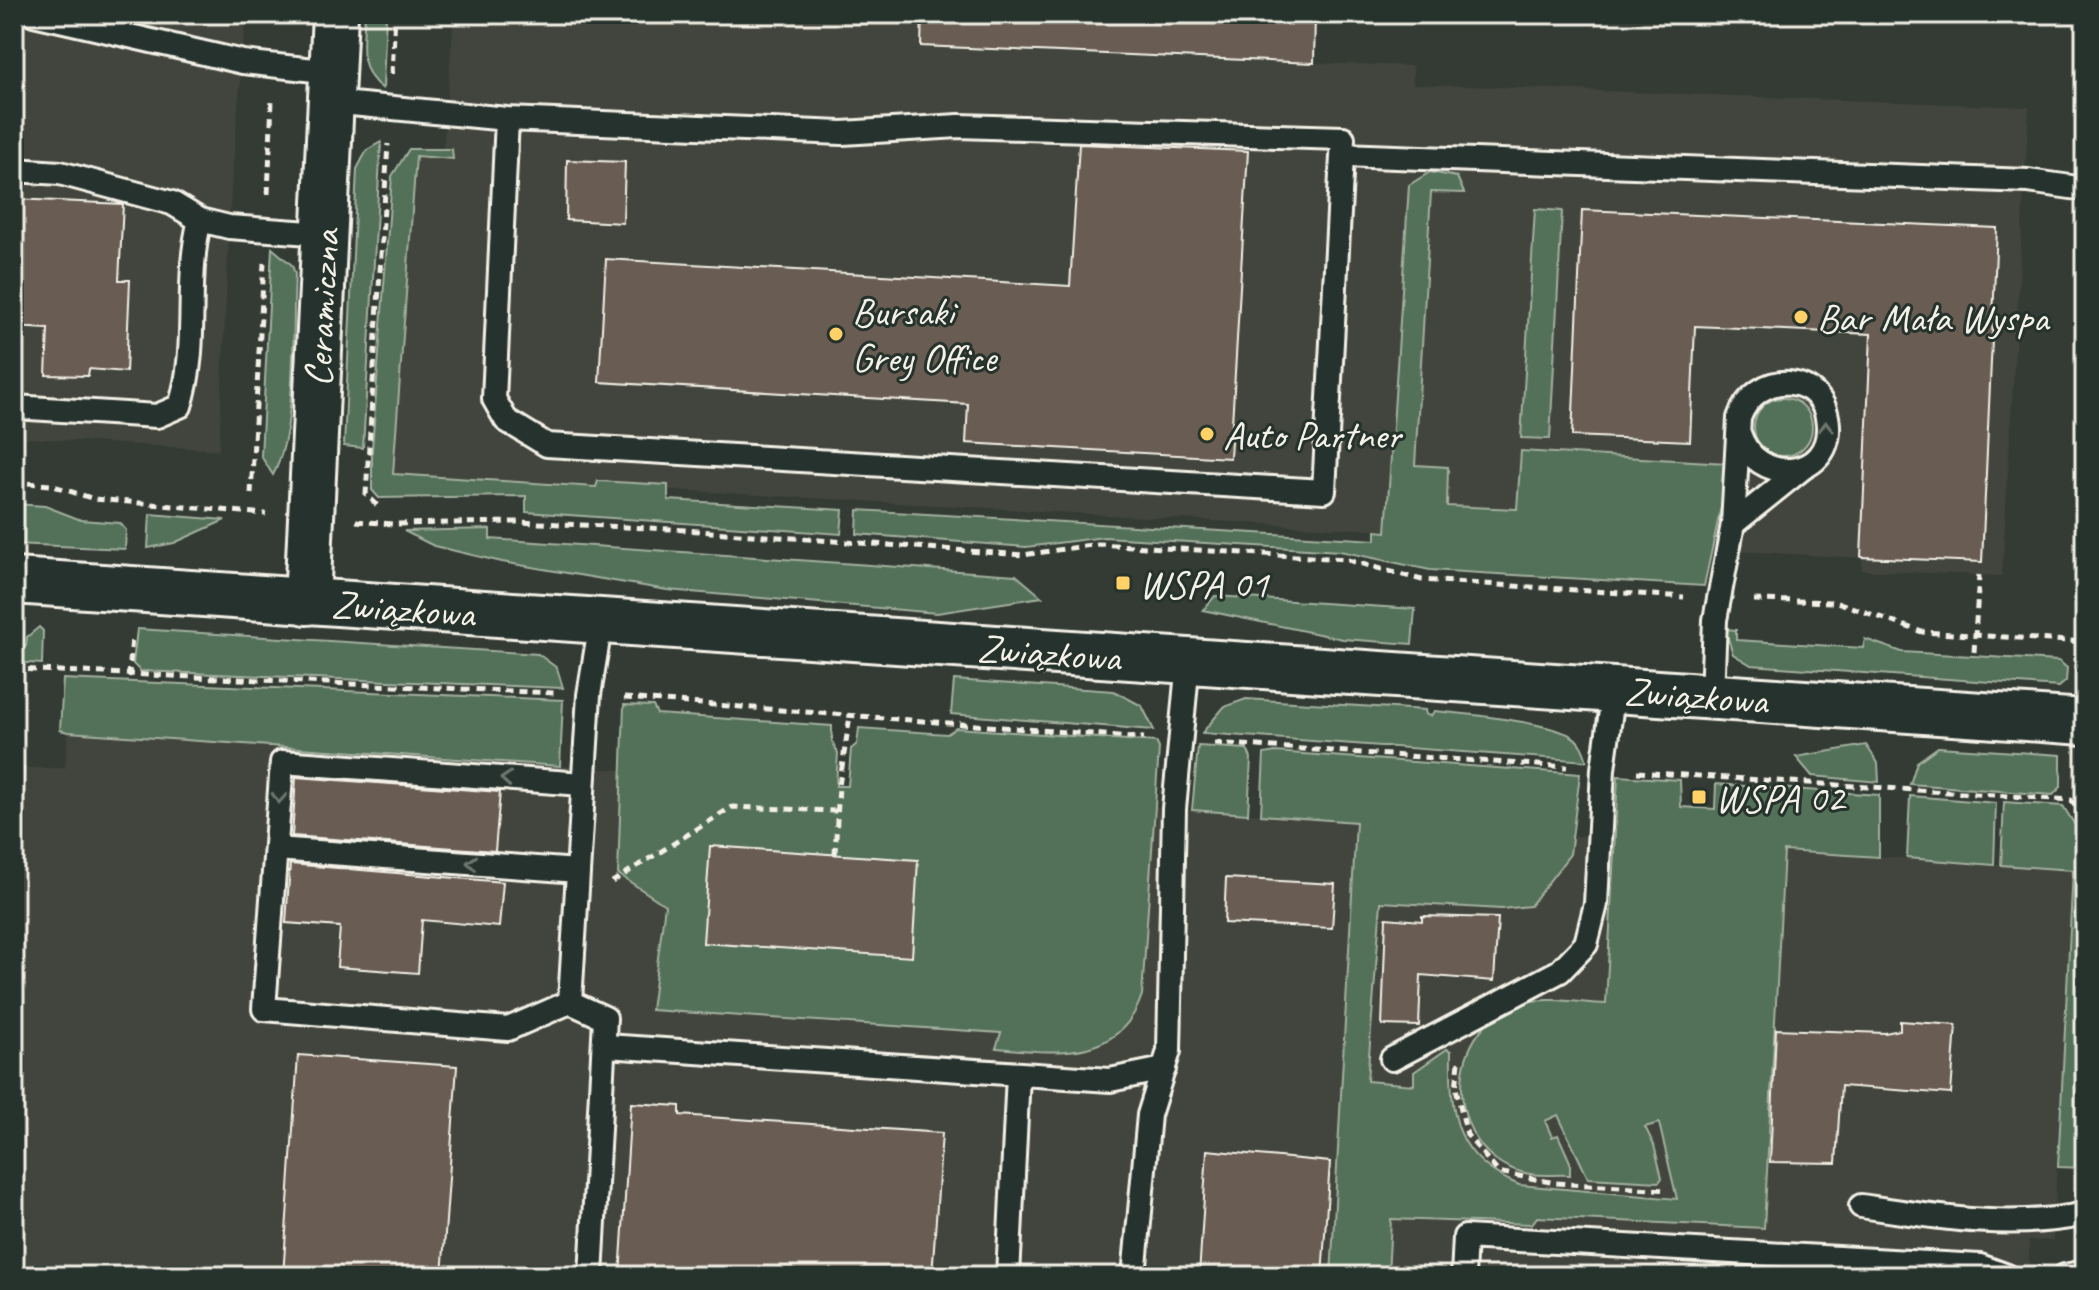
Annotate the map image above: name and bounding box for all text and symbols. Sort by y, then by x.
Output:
street label: Ceramiczna [293,226,351,388]
place label: Bursaki Grey Office [852,287,999,383]
place label: Bar Mała Wyspa [1817,293,2051,343]
marker: Bar Mała Wyspa [1792,308,1810,326]
marker: Bursaki Grey Office [827,325,845,343]
place label: Auto Partner [1223,410,1404,460]
one-way arrow [1817,420,1835,432]
marker: Auto Partner [1198,425,1216,443]
place label: WSPA 01 [1139,559,1270,609]
marker: WSPA 01 [1114,574,1132,592]
street label: Związkowa [330,579,479,639]
street label: Związkowa [976,623,1125,683]
street label: Związkowa [1623,666,1772,726]
one-way arrow [499,771,512,788]
place label: WSPA 02 [1715,773,1847,823]
marker: WSPA 02 [1690,788,1708,806]
one-way arrow [271,792,288,805]
one-way arrow [465,855,478,872]

